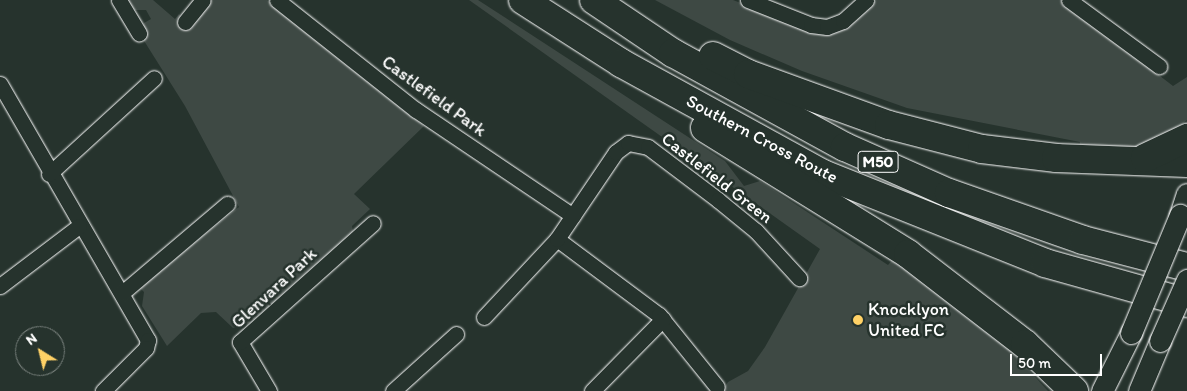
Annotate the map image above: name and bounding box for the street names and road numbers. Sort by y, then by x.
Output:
street label: Castlefield Park [378,51,490,141]
street label: Southern Cross Route [683,90,841,188]
street label: Castlefield Green [657,128,777,228]
road number: M50 [857,148,899,176]
street label: Glenvara Park [227,243,321,333]

